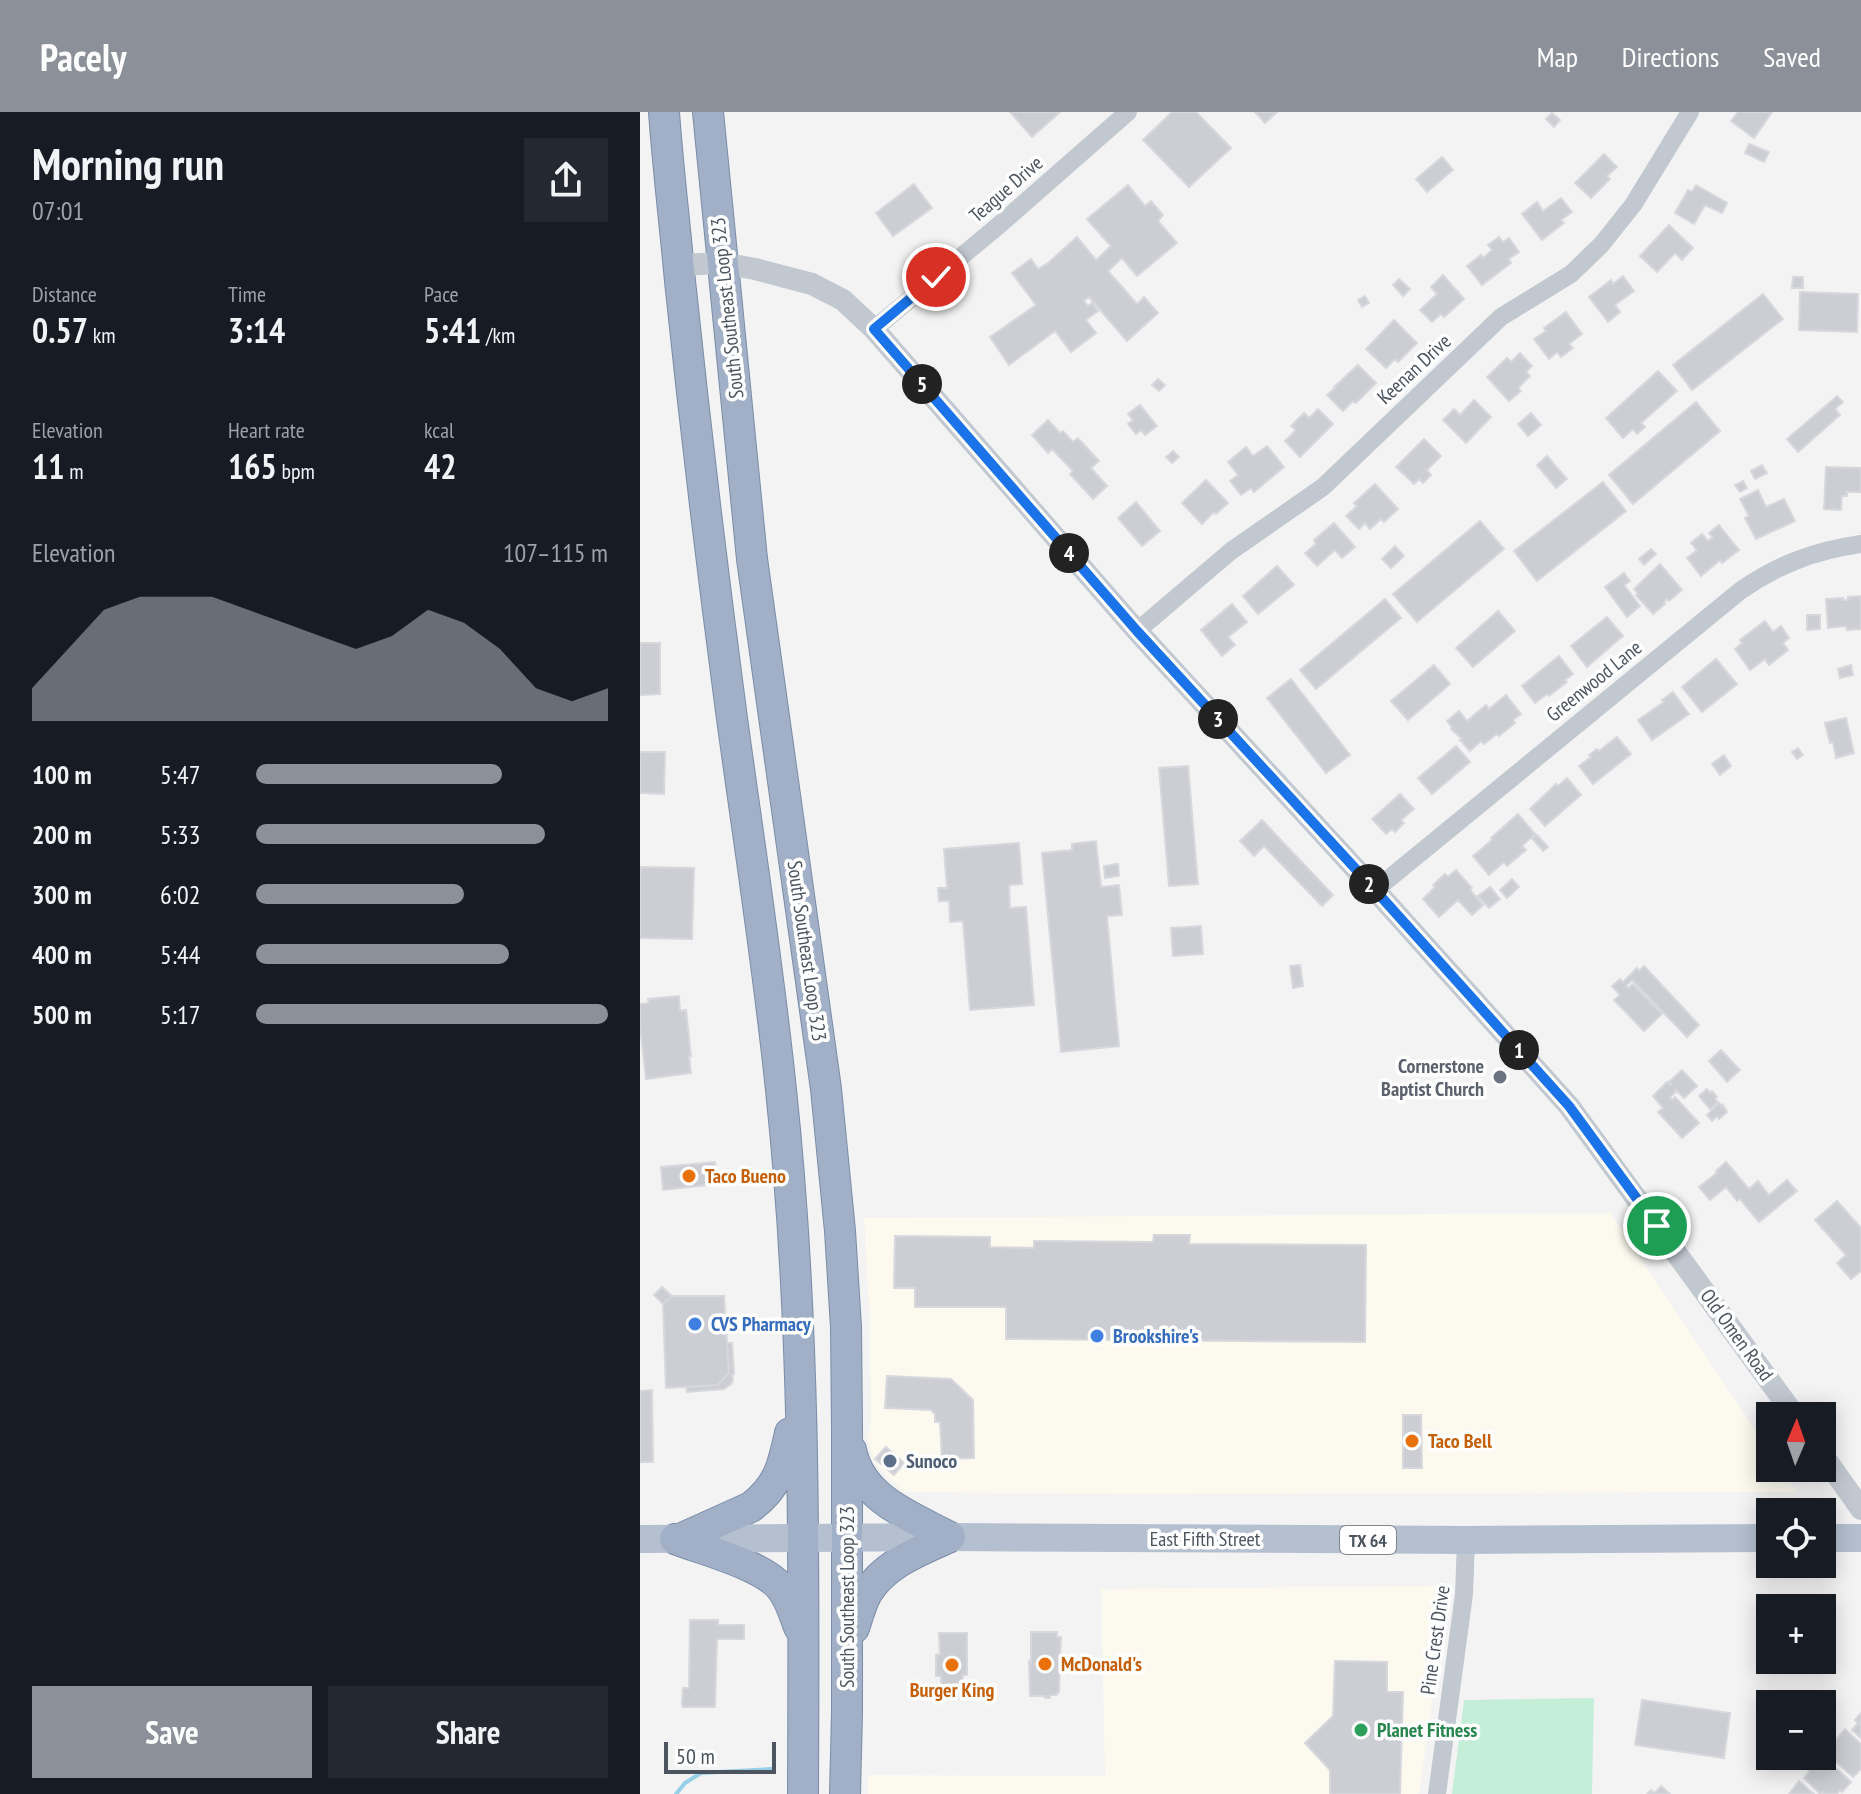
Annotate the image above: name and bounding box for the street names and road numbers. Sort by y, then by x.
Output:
street label: Teague Drive [964,150,1048,228]
street label: South Southeast Loop 323 [705,216,749,400]
street label: Keenan Drive [1372,328,1456,410]
street label: Greenwood Lane [1541,635,1647,727]
street label: South Southeast Loop 323 [781,859,833,1043]
street label: Old Omen Road [1695,1284,1779,1386]
street label: South Southeast Loop 323 [834,1506,860,1688]
street label: East Fifth Street [1150,1526,1261,1552]
road number: TX 64 [1340,1526,1396,1554]
street label: Pine Crest Drive [1414,1584,1456,1696]

